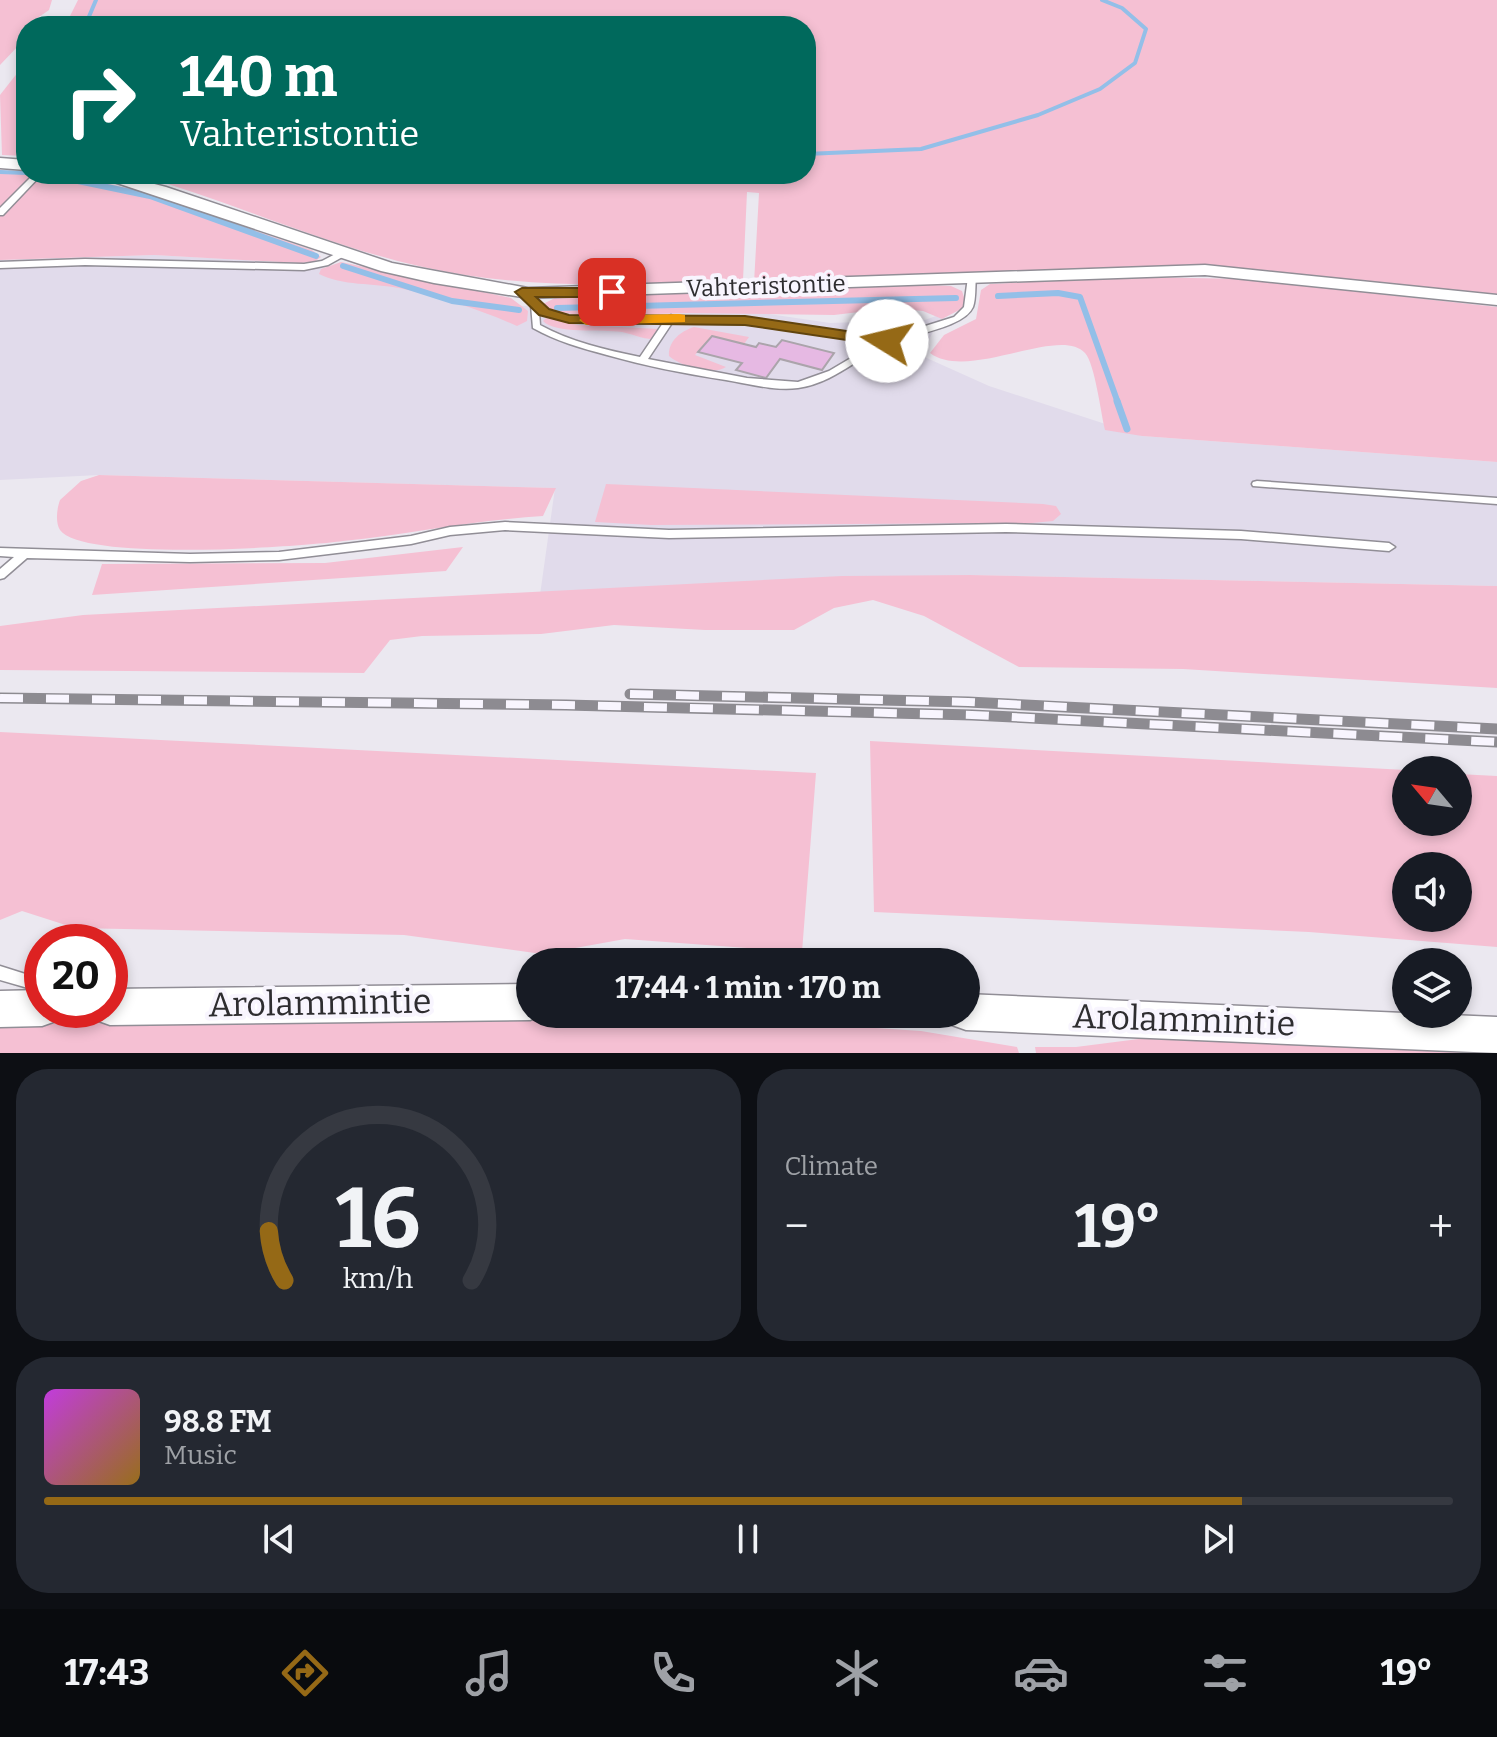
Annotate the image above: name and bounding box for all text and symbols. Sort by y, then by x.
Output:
text: 140 m [180,44,337,111]
icon: right [48,48,152,152]
text: Vahteristontie [180,112,419,156]
pin [578,258,646,326]
street label: Vahteristontie [686,269,846,303]
icon: arrive [590,270,634,314]
position arrow [845,299,929,383]
north arrow [1392,756,1472,836]
map controls [1392,756,1472,1028]
button: sound [1392,852,1472,932]
speed limit sign: 20 [24,924,128,1028]
button: layers [1392,948,1472,1028]
text: 17:44 · 1 min · 170 m [615,970,881,1006]
street label: Arolammintie [208,981,432,1025]
street label: Arolammintie [1072,996,1296,1044]
text: Climate [785,1151,878,1182]
text: 16 [336,1169,421,1269]
text: 19° [1075,1191,1162,1263]
text: − [785,1200,809,1253]
text: + [1428,1200,1453,1253]
text: km/h [343,1261,414,1296]
text: 98.8 FM [164,1404,272,1440]
text: Music [164,1440,237,1471]
icon: previous [257,1517,301,1561]
icon: pause [726,1517,770,1561]
icon: next [1196,1517,1240,1561]
icon: directions [277,1645,333,1701]
icon: music [461,1645,517,1701]
icon: phone [645,1645,701,1701]
icon: climate [829,1645,885,1701]
icon: car [1013,1645,1069,1701]
icon: filters [1197,1645,1253,1701]
text: 17:43 [64,1651,150,1695]
text: 19° [1381,1651,1433,1695]

